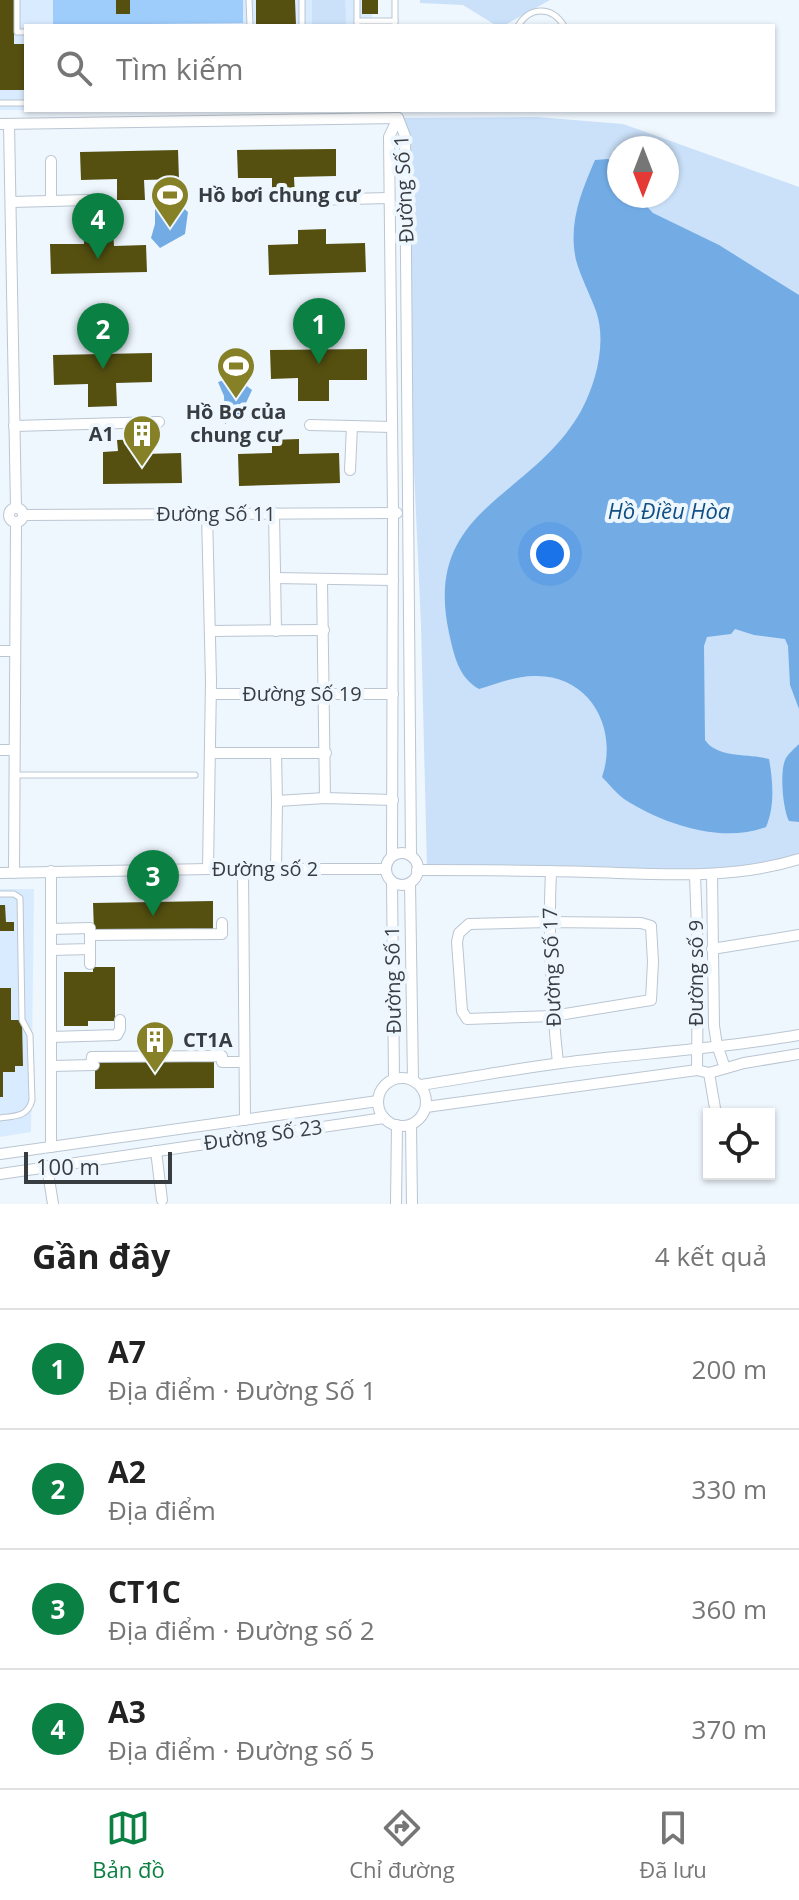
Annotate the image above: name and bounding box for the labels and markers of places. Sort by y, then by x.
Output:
sports icon: Hồ bơi chung cư [149,174,191,229]
place label: Hồ bơi chung cư [198,181,362,208]
pin: 4 [72,193,124,259]
pin: 1 [293,298,345,364]
pin: 2 [77,303,129,369]
sports icon: Hồ Bơ của chung cư [215,345,257,400]
place label: Hồ Bơ của chung cư [186,398,286,448]
building icon: A1 [121,413,163,468]
place label: A1 [89,420,114,447]
pin: 3 [127,850,179,916]
building icon: CT1A [134,1019,176,1074]
place label: CT1A [183,1026,233,1053]

